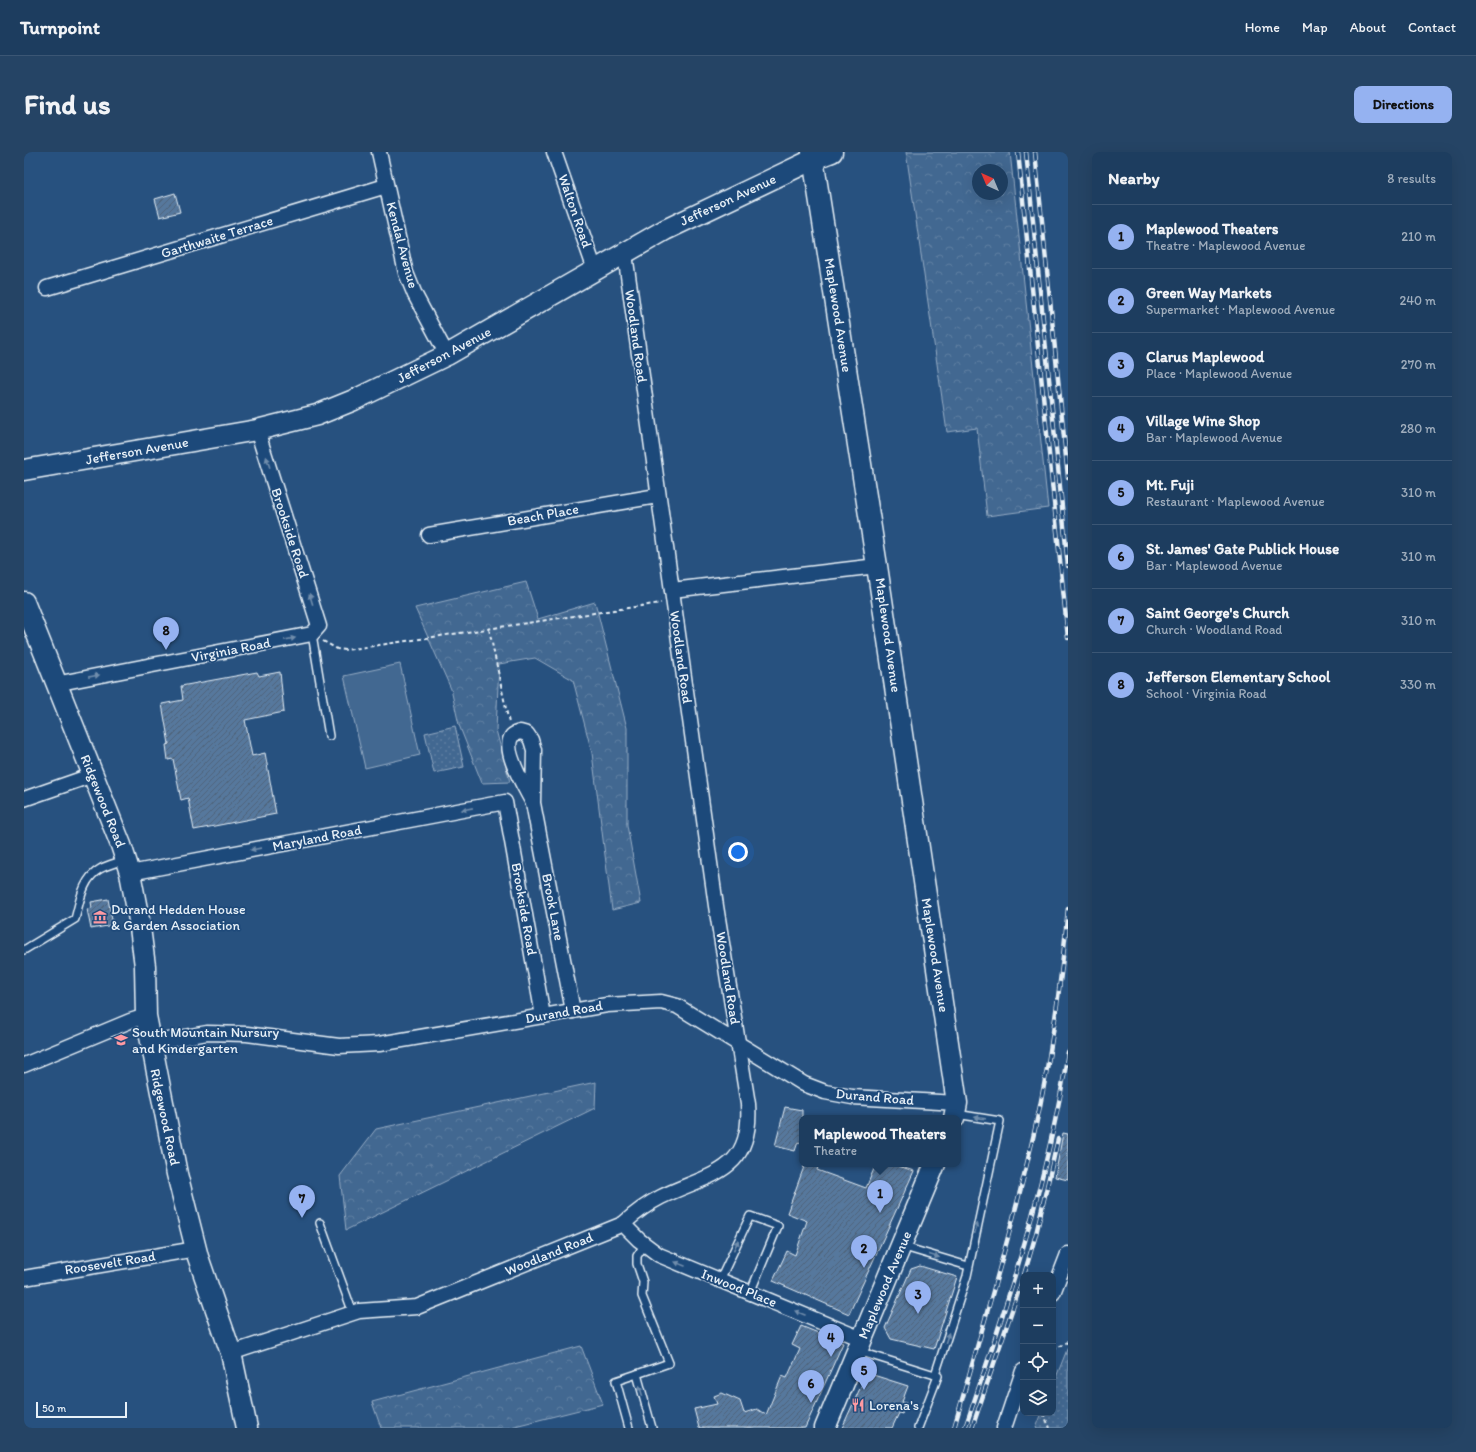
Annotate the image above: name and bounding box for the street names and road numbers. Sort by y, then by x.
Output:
street label: Jefferson Avenue [677,170,779,230]
street label: Walton Road [554,172,596,250]
street label: Kendal Avenue [382,200,422,290]
street label: Garthwaite Terrace [159,212,275,262]
street label: Maplewood Avenue [821,257,855,374]
street label: Woodland Road [621,289,651,384]
street label: Jefferson Avenue [394,323,494,387]
street label: Jefferson Avenue [84,434,190,468]
street label: Brookside Road [267,486,313,581]
street label: Beach Place [506,500,580,530]
street label: Maplewood Avenue [872,577,904,694]
street label: Woodland Road [666,610,696,705]
street label: Virginia Road [190,634,272,666]
street label: Ridgewood Road [77,752,130,850]
street label: Maryland Road [271,821,363,855]
street label: Brookside Road [507,861,541,957]
street label: Brook Lane [538,872,568,942]
street label: Maplewood Avenue [918,897,952,1014]
street label: Woodland Road [712,931,744,1026]
street label: Durand Road [524,997,604,1027]
street label: Ridgewood Road [146,1067,184,1167]
street label: Durand Road [835,1085,915,1109]
street label: Woodland Road [502,1228,596,1279]
street label: Maplewood Avenue [855,1228,916,1341]
street label: Roosevelt Road [63,1247,157,1279]
street label: Inwood Place [699,1265,780,1311]

